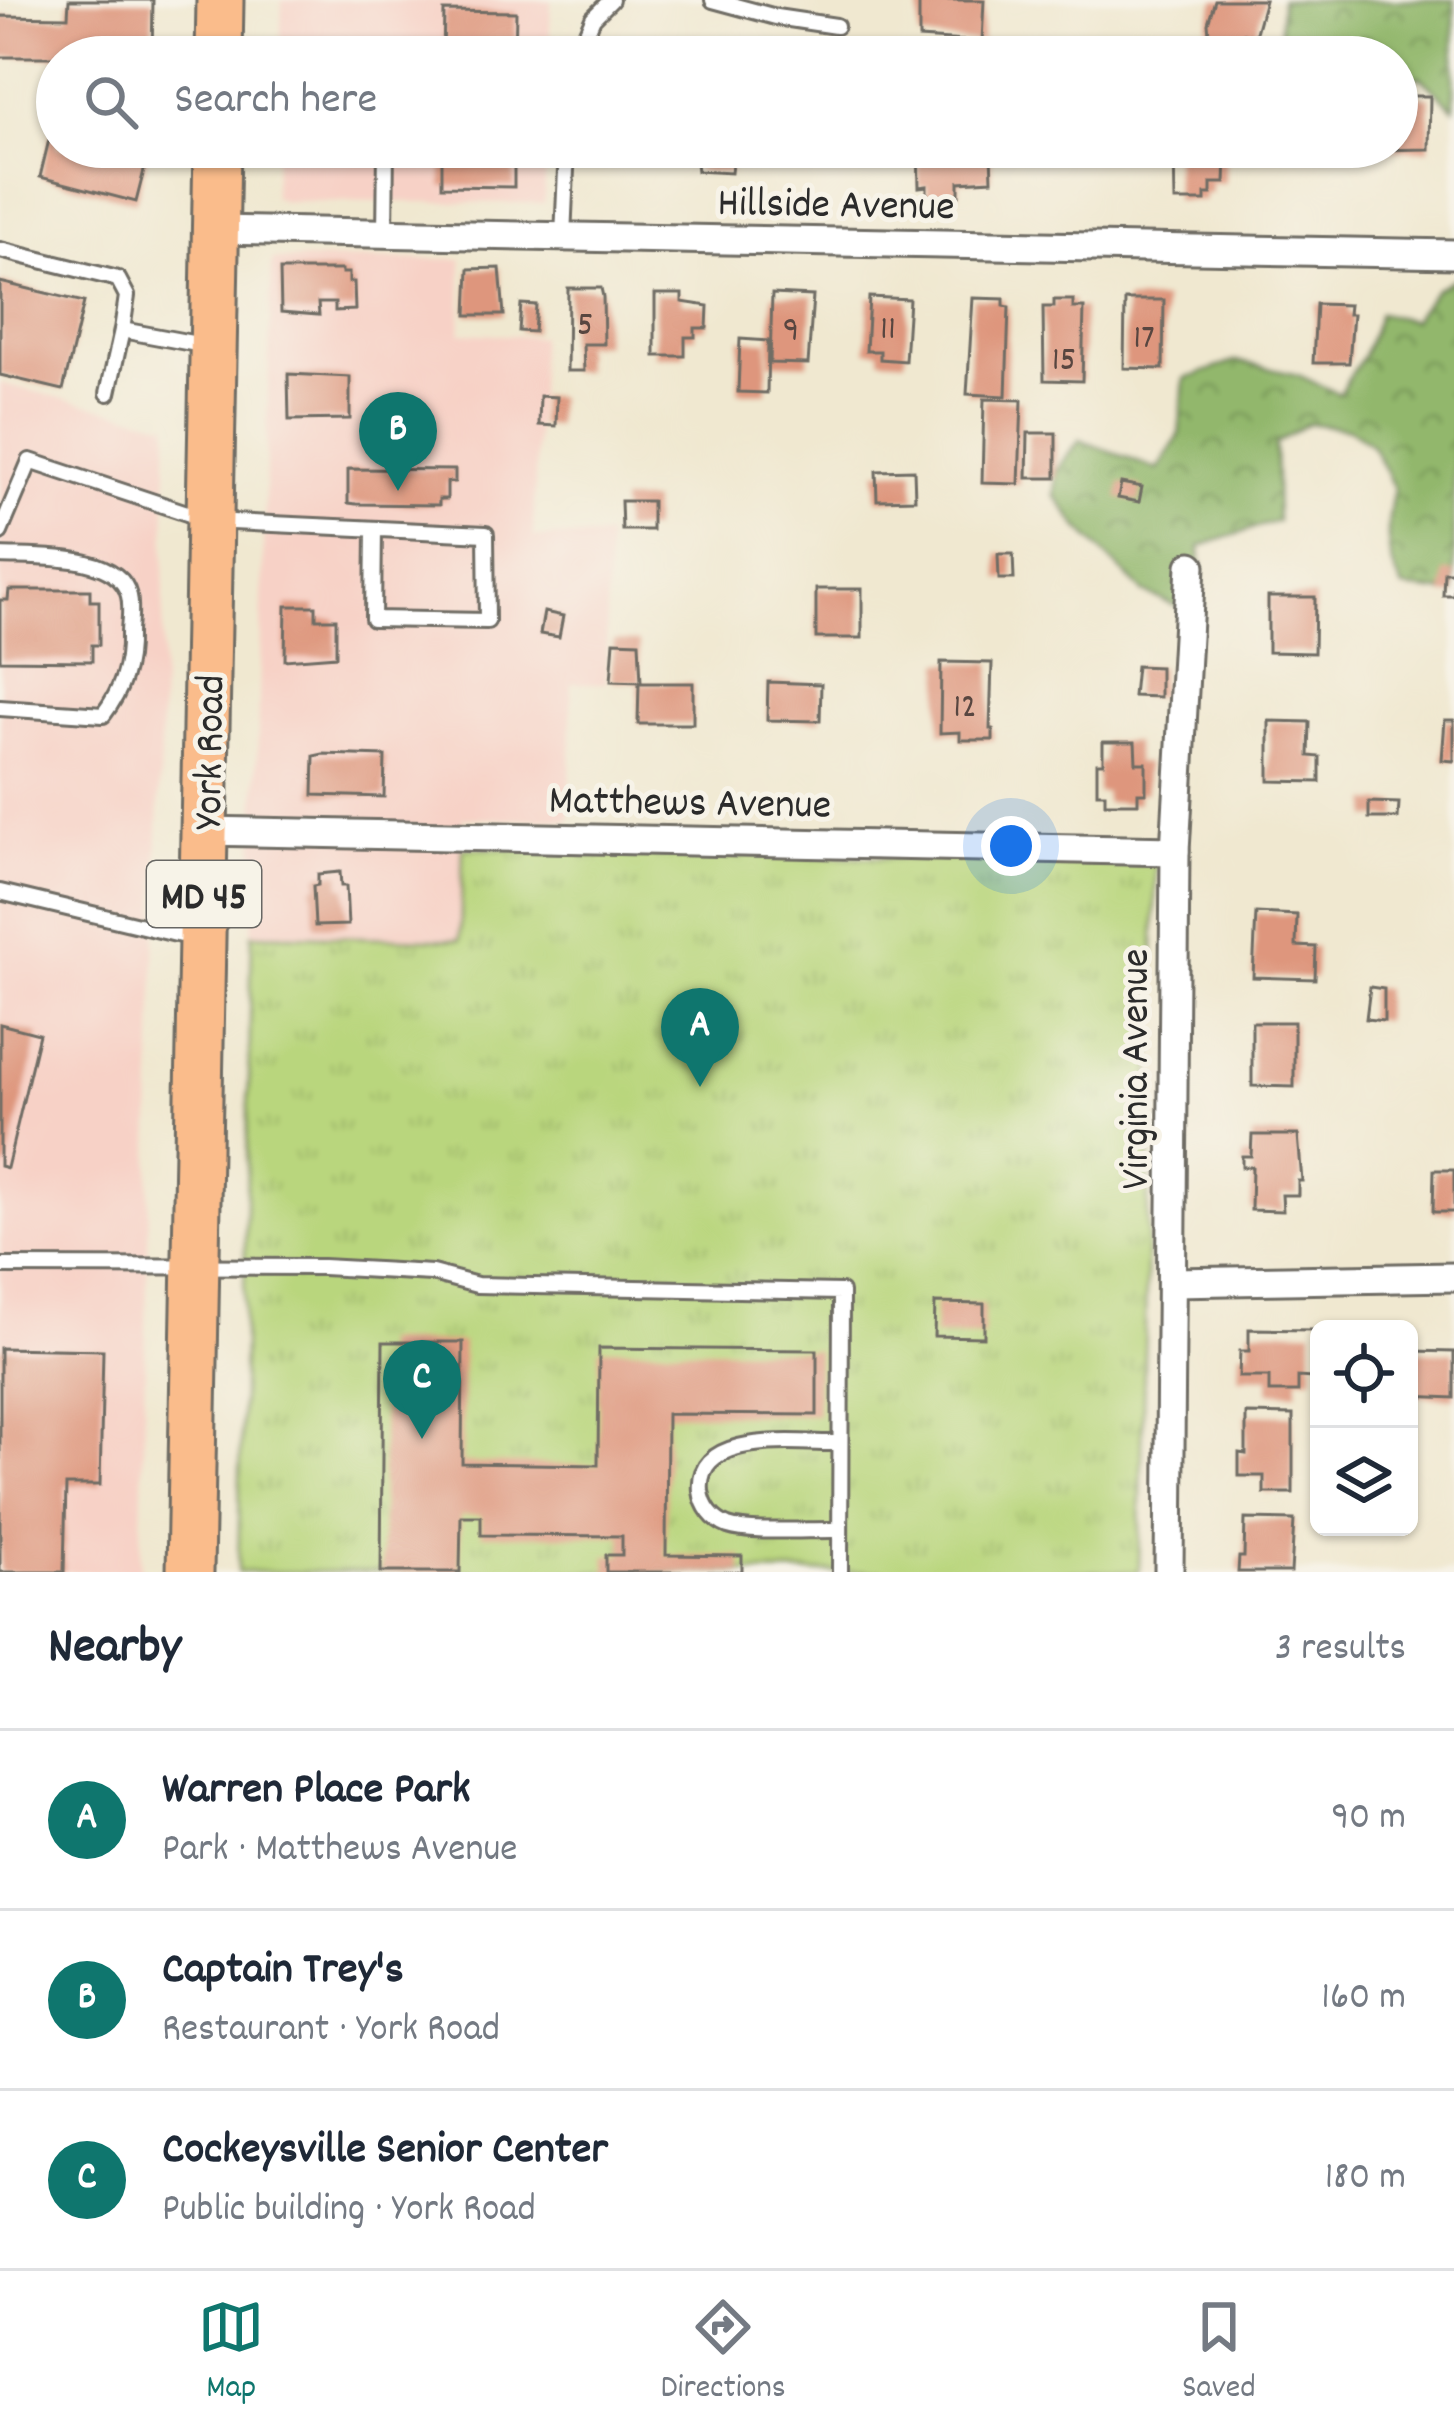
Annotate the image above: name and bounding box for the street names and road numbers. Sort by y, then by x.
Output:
street label: Hillside Avenue [717,176,955,240]
street label: York Road [182,674,244,830]
street label: Matthews Avenue [548,774,832,838]
road number: MD 45 [147,861,261,927]
street label: Virginia Avenue [1109,949,1169,1189]

